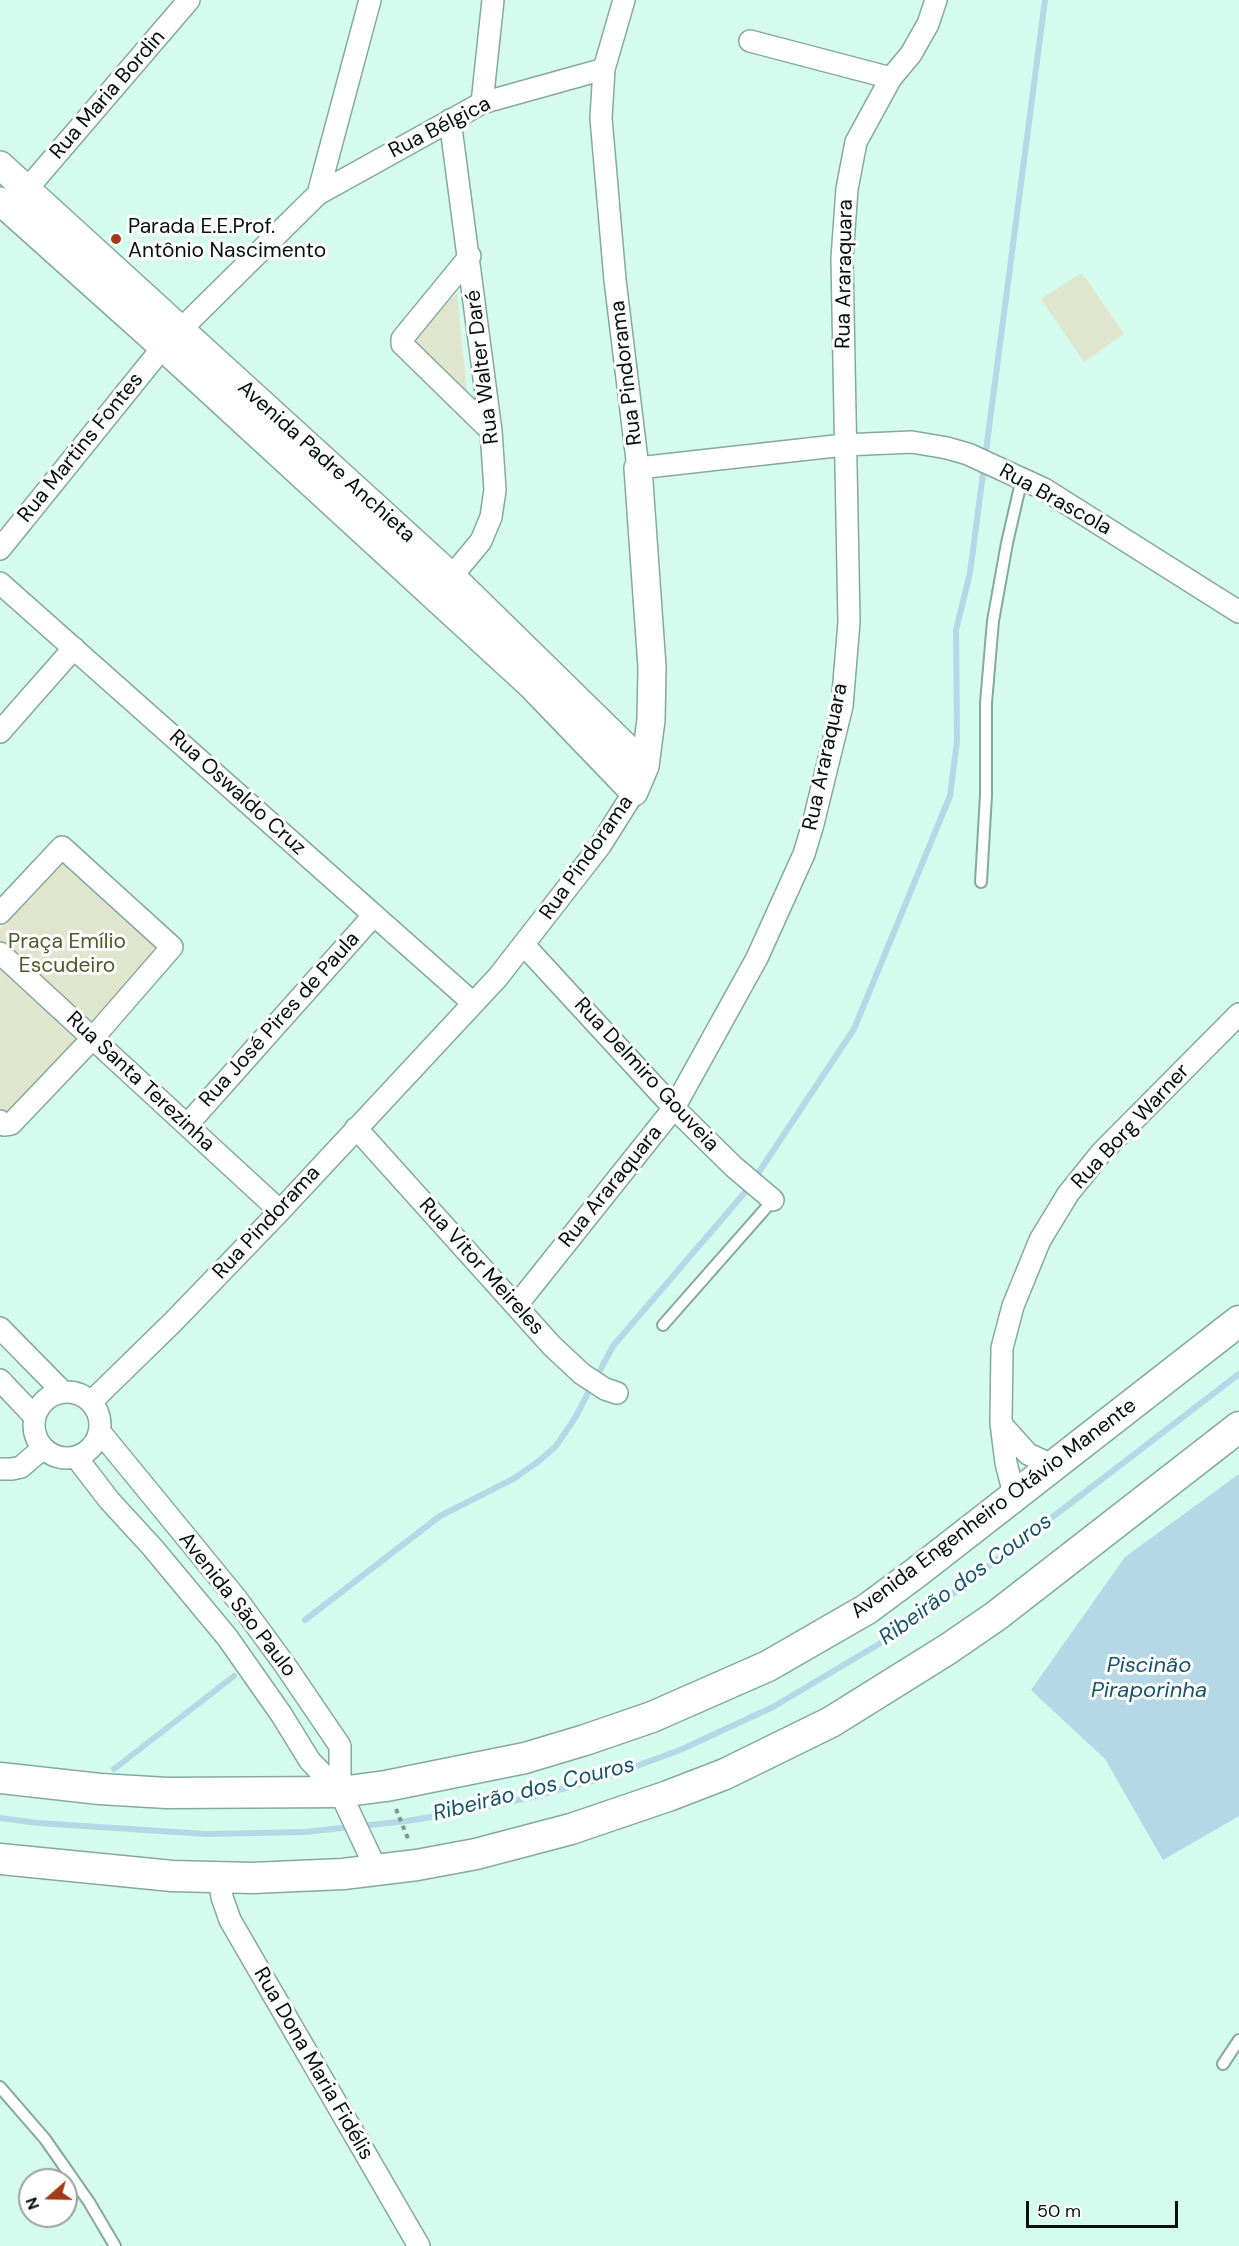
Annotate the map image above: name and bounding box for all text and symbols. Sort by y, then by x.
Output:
street label: Rua Maria Bordin [45,25,171,165]
street label: Rua Bélgica [385,92,495,164]
street label: Rua Araraquara [831,199,859,349]
place label: Parada E.E.Prof. Antônio Nascimento [128,214,326,264]
marker: Parada E.E.Prof. Antônio Nascimento [109,232,123,246]
street label: Rua Walter Daré [461,288,505,446]
street label: Rua Pindorama [606,299,648,447]
street label: Rua Martins Fontes [13,368,149,528]
street label: Avenida Padre Anchieta [232,376,420,548]
street label: Rua Brascola [994,459,1116,541]
street label: Rua Araraquara [798,681,854,833]
street label: Rua Oswaldo Cruz [163,725,311,861]
street label: Rua Pindorama [535,791,639,925]
street label: Rua José Pires de Paula [195,927,365,1113]
park label: Praça Emílio Escudeiro [8,929,126,979]
street label: Rua Delmiro Gouveia [568,993,724,1157]
street label: Rua Santa Terezinha [61,1007,219,1157]
street label: Rua Borg Warner [1067,1059,1195,1195]
street label: Rua Araraquara [554,1121,668,1253]
street label: Rua Pindorama [208,1161,326,1285]
street label: Rua Vitor Meireles [413,1193,549,1341]
street label: Avenida Engenheiro Otávio Manente [846,1393,1142,1625]
water label: Ribeirão dos Couros [874,1508,1058,1652]
street label: Avenida São Paulo [173,1528,301,1682]
water label: Piscinão Piraporinha [1091,1653,1207,1705]
water label: Ribeirão dos Couros [430,1752,638,1828]
street label: Rua Dona Maria Fidélis [248,1963,378,2165]
north arrow [18,2168,78,2228]
scale bar [1029,2189,1180,2227]
text: N [21,2195,44,2213]
text: 50 m [1037,2199,1081,2223]

